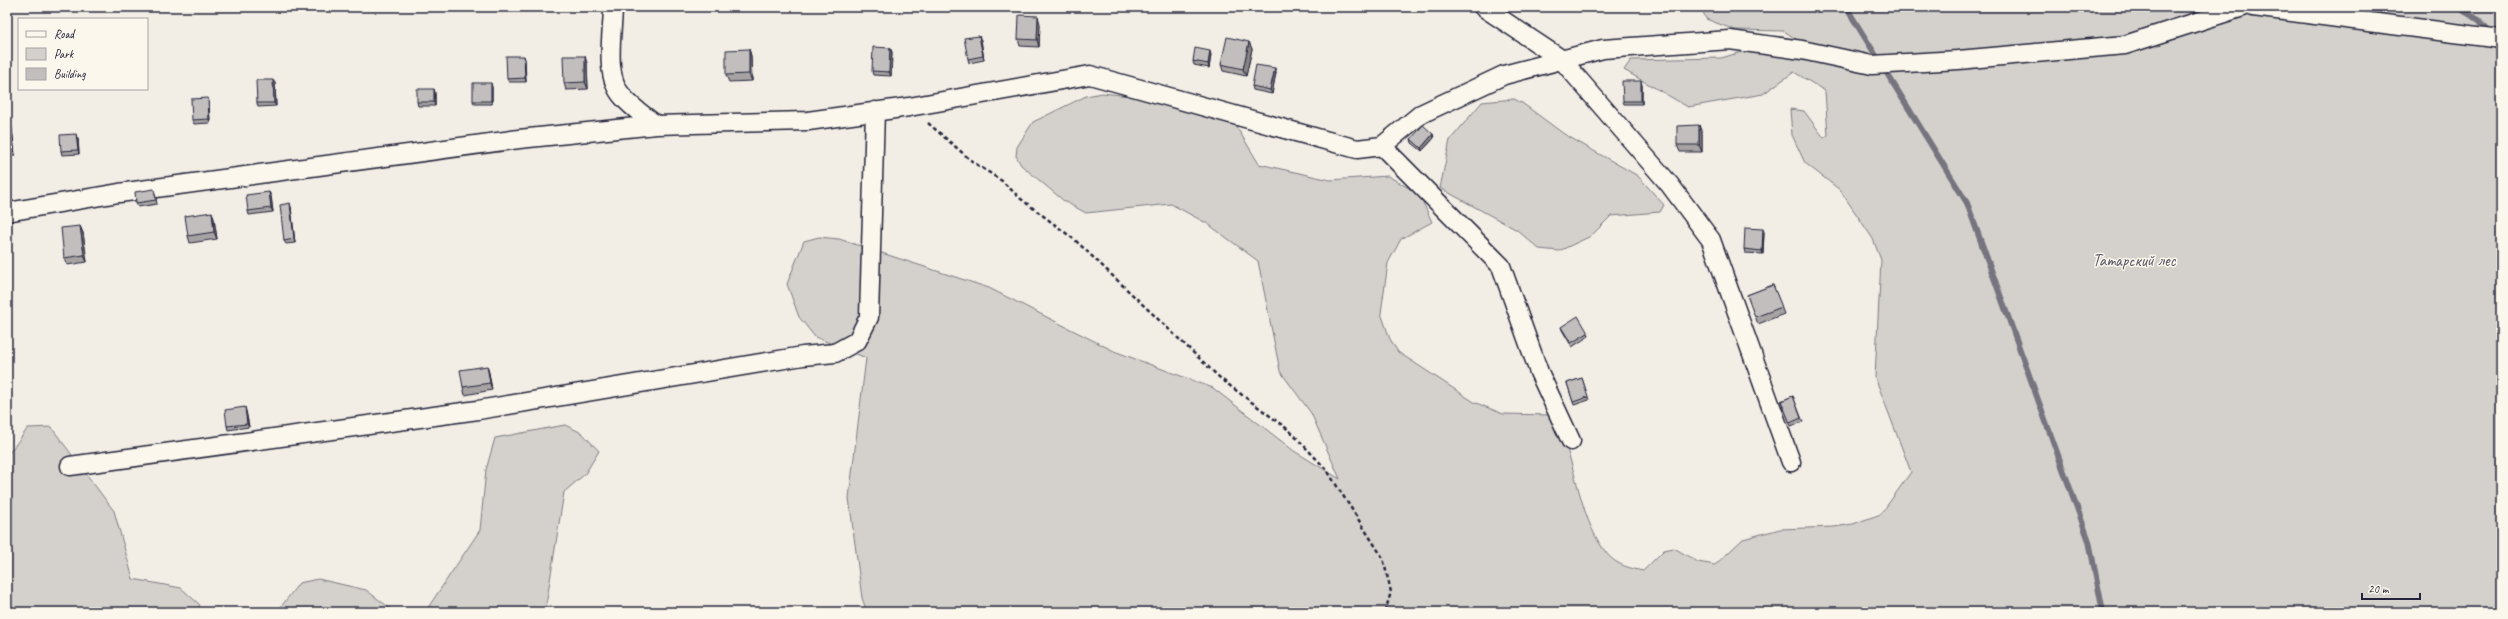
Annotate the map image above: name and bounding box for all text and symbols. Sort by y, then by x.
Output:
legend [18,18,148,90]
text: Road [54,26,76,42]
text: Park [54,46,75,62]
text: Building [54,66,86,82]
park label: Татарский лес [2093,250,2176,271]
scale bar [2362,575,2420,601]
text: 20 m [2368,581,2390,597]

